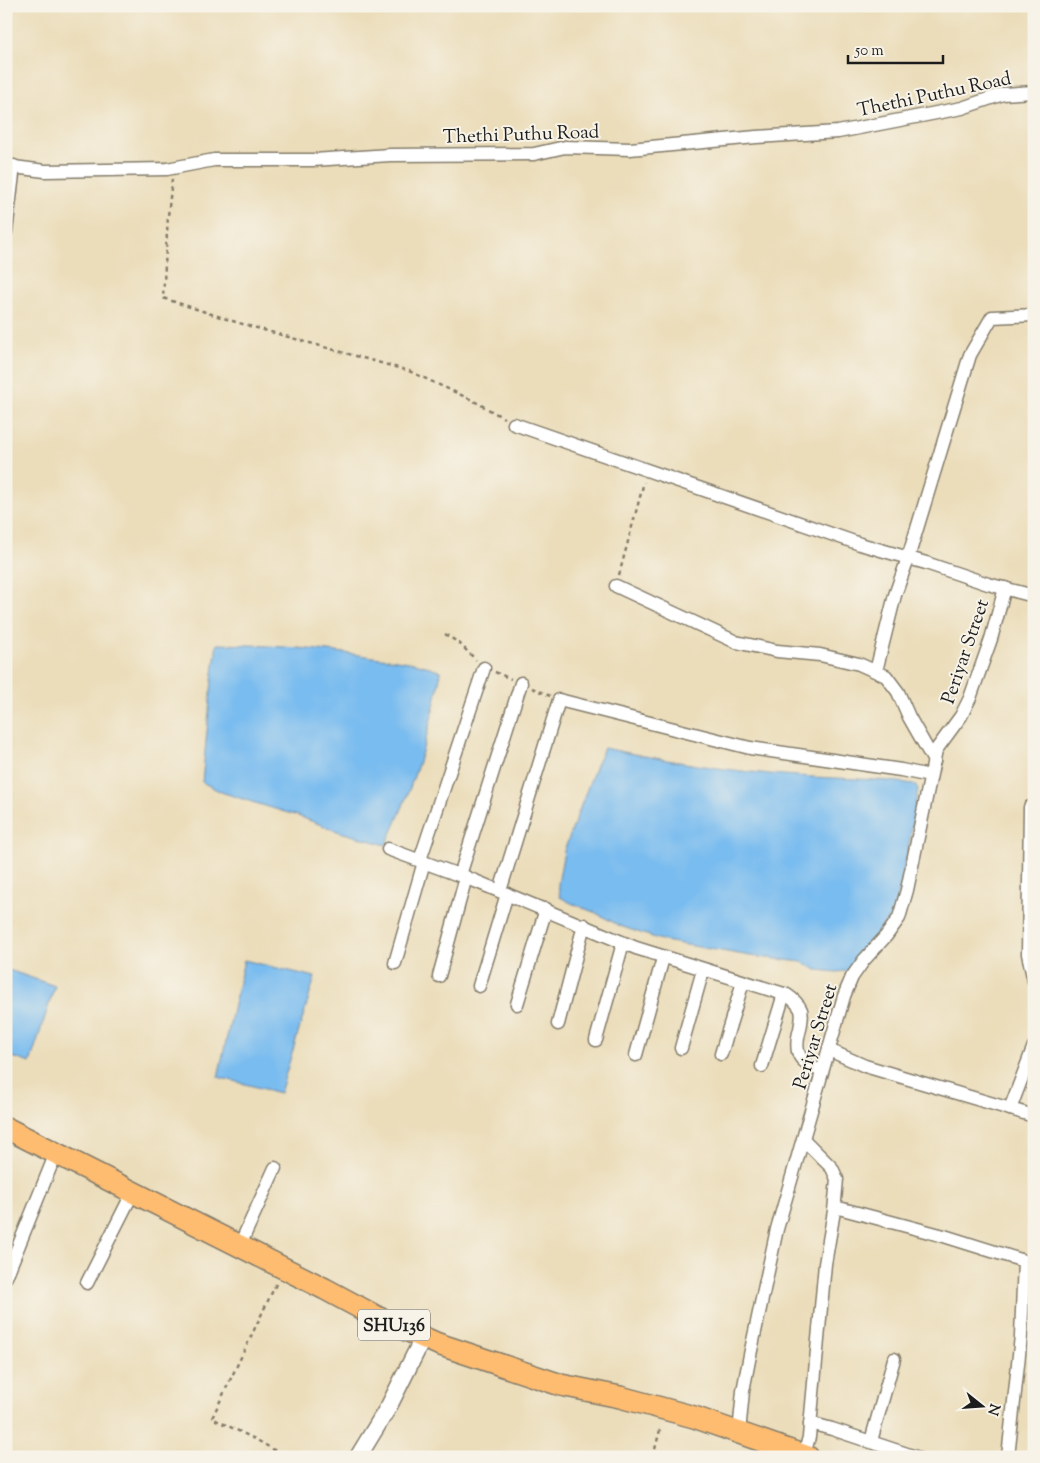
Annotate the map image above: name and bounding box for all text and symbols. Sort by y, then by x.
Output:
scale bar [848,32,942,64]
text: 50 m [854,41,884,62]
street label: Thethi Puthu Road [855,66,1014,125]
street label: Thethi Puthu Road [442,119,600,152]
street label: Periyar Street [936,595,997,708]
street label: Periyar Street [787,980,845,1093]
road number: SHU136 [358,1310,430,1340]
north arrow [958,1380,1008,1430]
text: N [981,1401,1004,1417]

